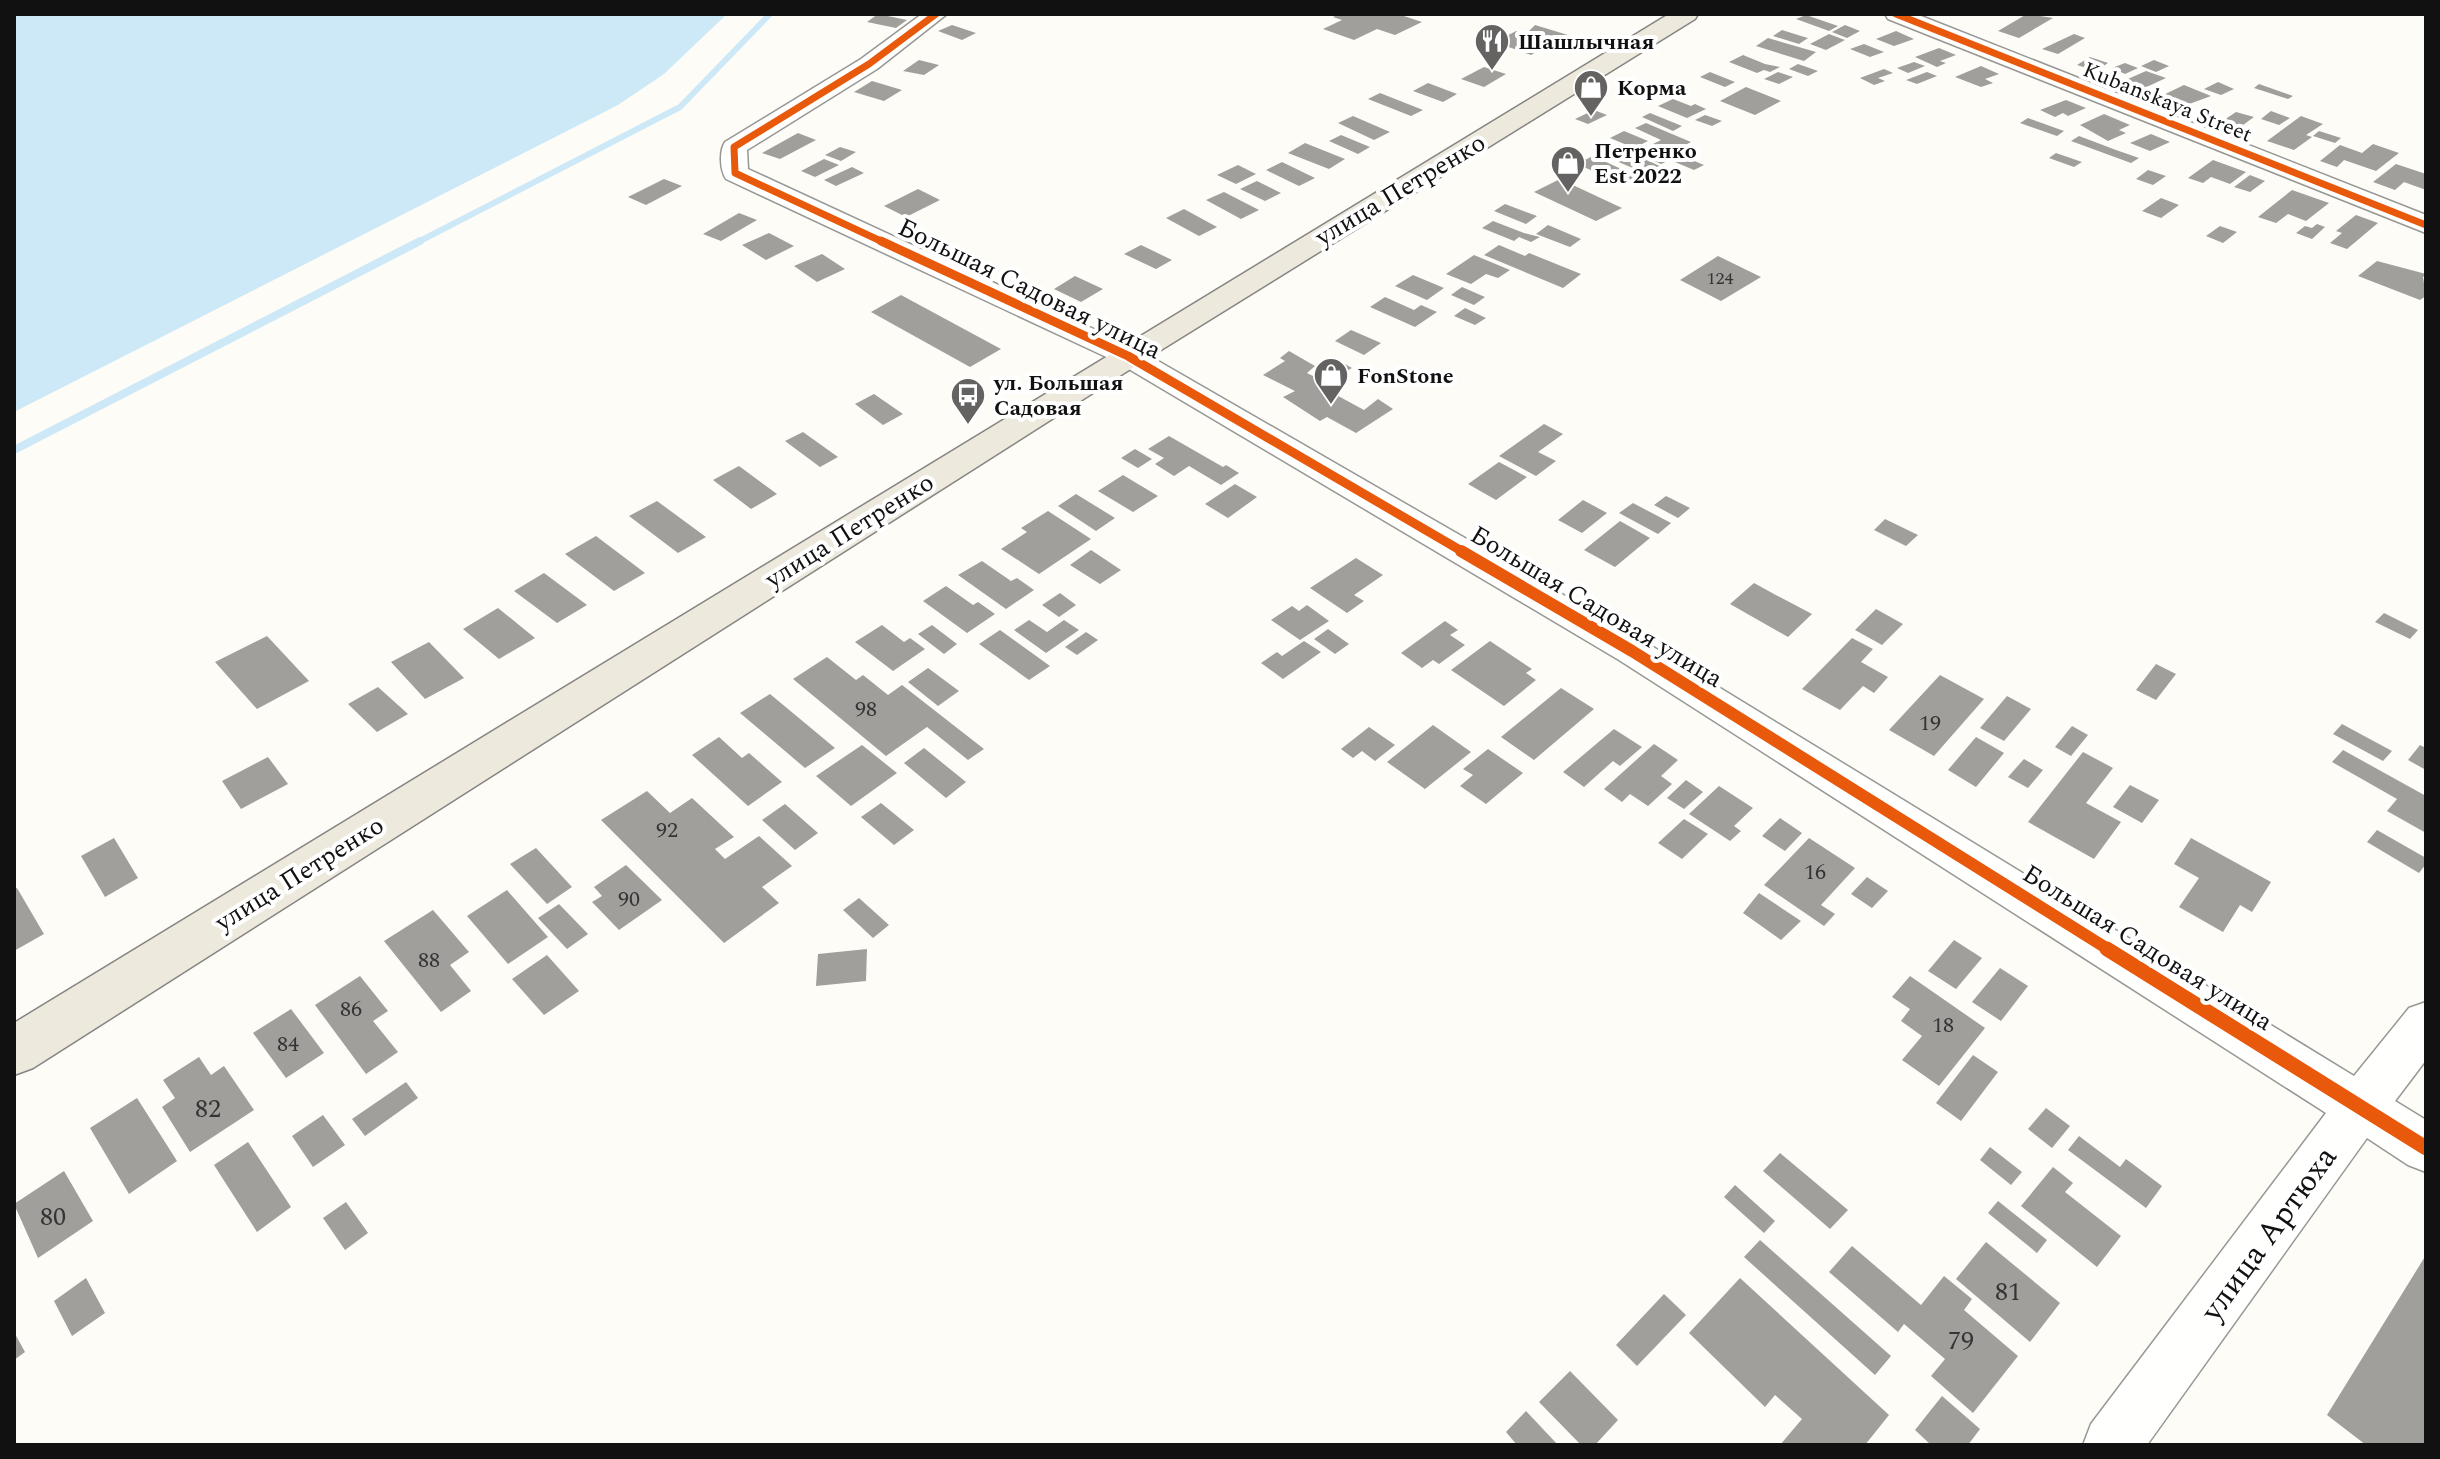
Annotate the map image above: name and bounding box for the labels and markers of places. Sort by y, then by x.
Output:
restaurant icon: Шашлычная [1473,22,1511,72]
place label: Шашлычная [1518,26,1654,59]
shop icon: Корма [1572,68,1610,118]
place label: Корма [1617,72,1687,105]
place label: Петренко Est 2022 [1594,135,1697,193]
shop icon: Петренко Est 2022 [1549,144,1587,194]
shop icon: FonStone [1312,356,1350,406]
place label: FonStone [1357,360,1454,393]
place label: ул. Большая Садовая [993,367,1123,425]
bus stop icon: ул. Большая Садовая [949,376,987,426]

